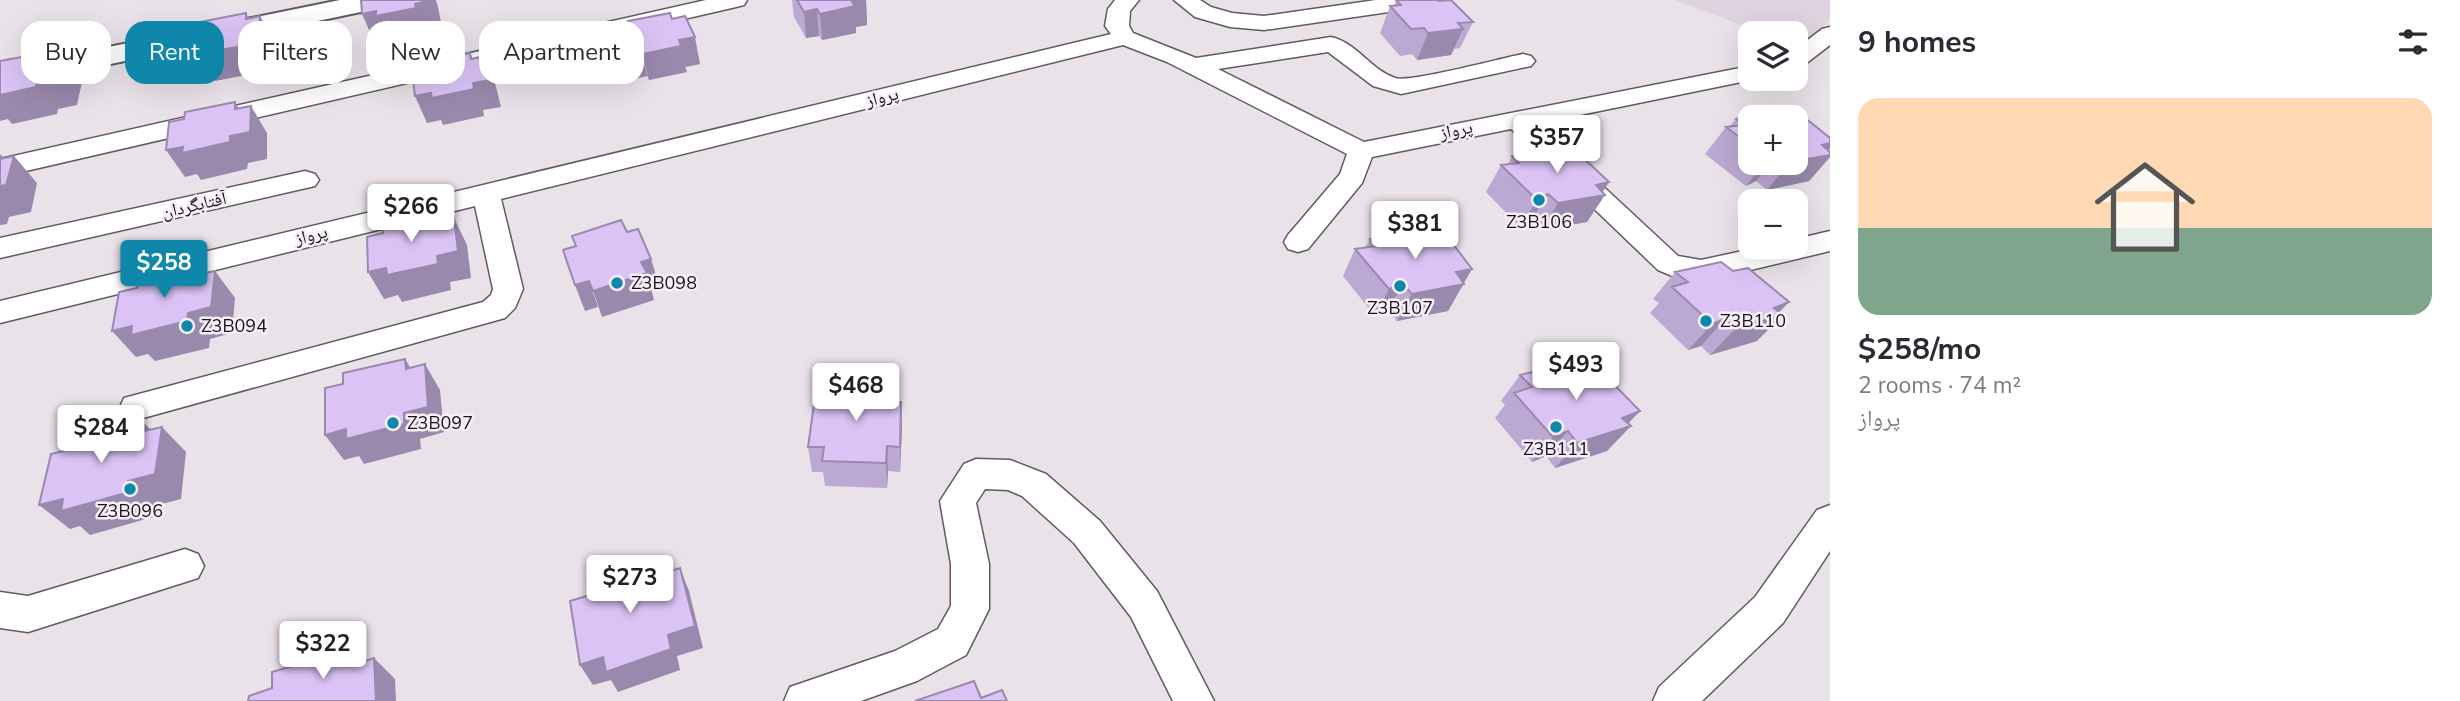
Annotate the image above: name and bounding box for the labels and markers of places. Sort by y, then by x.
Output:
pin: $357 [1516,116,1598,175]
pin: $266 [370,184,452,244]
marker: Z3B106 [1531,192,1547,208]
pin: $381 [1374,202,1456,261]
place label: Z3B106 [1506,210,1572,234]
pin: $258 [123,240,205,300]
place label: Z3B098 [631,271,697,295]
marker: Z3B098 [609,275,625,291]
marker: Z3B107 [1392,278,1408,294]
place label: Z3B107 [1367,296,1433,320]
place label: Z3B110 [1720,309,1786,333]
marker: Z3B110 [1698,313,1714,329]
place label: Z3B094 [201,314,267,338]
marker: Z3B094 [179,318,195,334]
pin: $493 [1535,342,1617,402]
pin: $468 [815,364,897,423]
pin: $284 [60,406,142,465]
place label: Z3B097 [407,411,473,435]
marker: Z3B097 [385,415,401,431]
marker: Z3B111 [1548,419,1564,435]
place label: Z3B111 [1523,437,1589,461]
marker: Z3B096 [122,481,138,497]
place label: Z3B096 [97,499,163,523]
pin: $273 [589,556,671,615]
pin: $322 [282,622,364,681]

